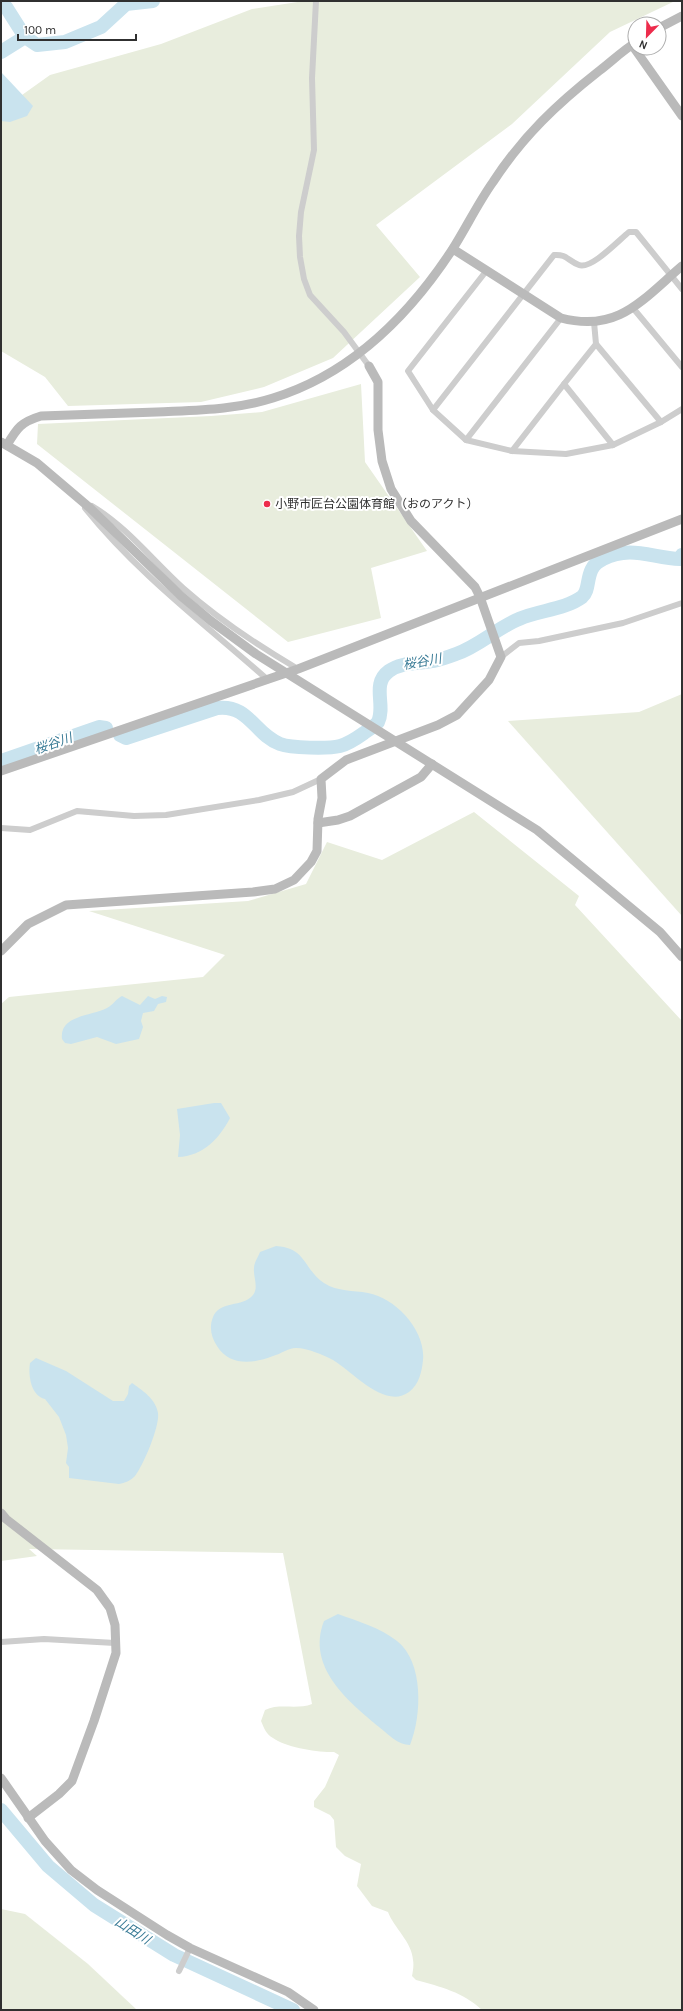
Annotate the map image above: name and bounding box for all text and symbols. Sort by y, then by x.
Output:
scale bar [18,16,136,42]
north arrow [627,16,667,56]
text: 100 m [24,23,56,37]
text: N [637,37,649,52]
place label: 小野市匠台公園体育館（おのアクト） [275,497,478,511]
marker: 小野市匠台公園体育館（おのアクト） [262,499,272,509]
water label: 桜谷川 [402,650,445,672]
water label: 桜谷川 [32,729,76,757]
water label: 山田川 [112,1914,155,1948]

